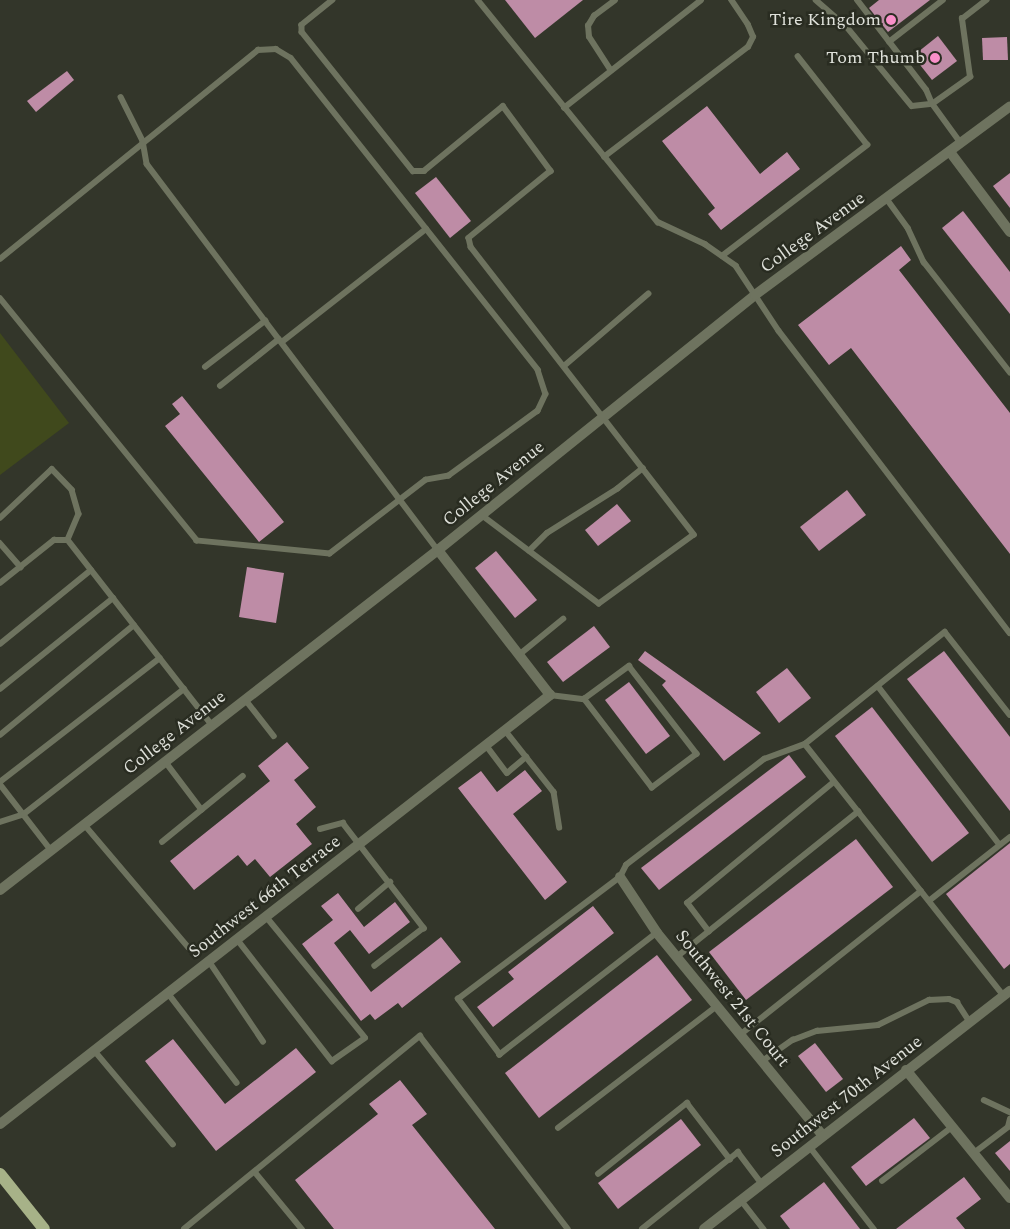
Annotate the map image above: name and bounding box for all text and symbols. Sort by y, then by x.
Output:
place label: Tire Kingdom [769,9,881,31]
marker: Tire Kingdom [885,14,897,26]
place label: Tom Thumb [826,47,925,69]
marker: Tom Thumb [929,52,941,64]
street label: College Avenue [756,188,870,278]
street label: College Avenue [439,436,549,532]
street label: College Avenue [119,686,231,780]
street label: Southwest 66th Terrace [185,831,345,963]
street label: Southwest 21st Court [670,926,794,1072]
street label: Southwest 70th Avenue [767,1031,927,1163]

